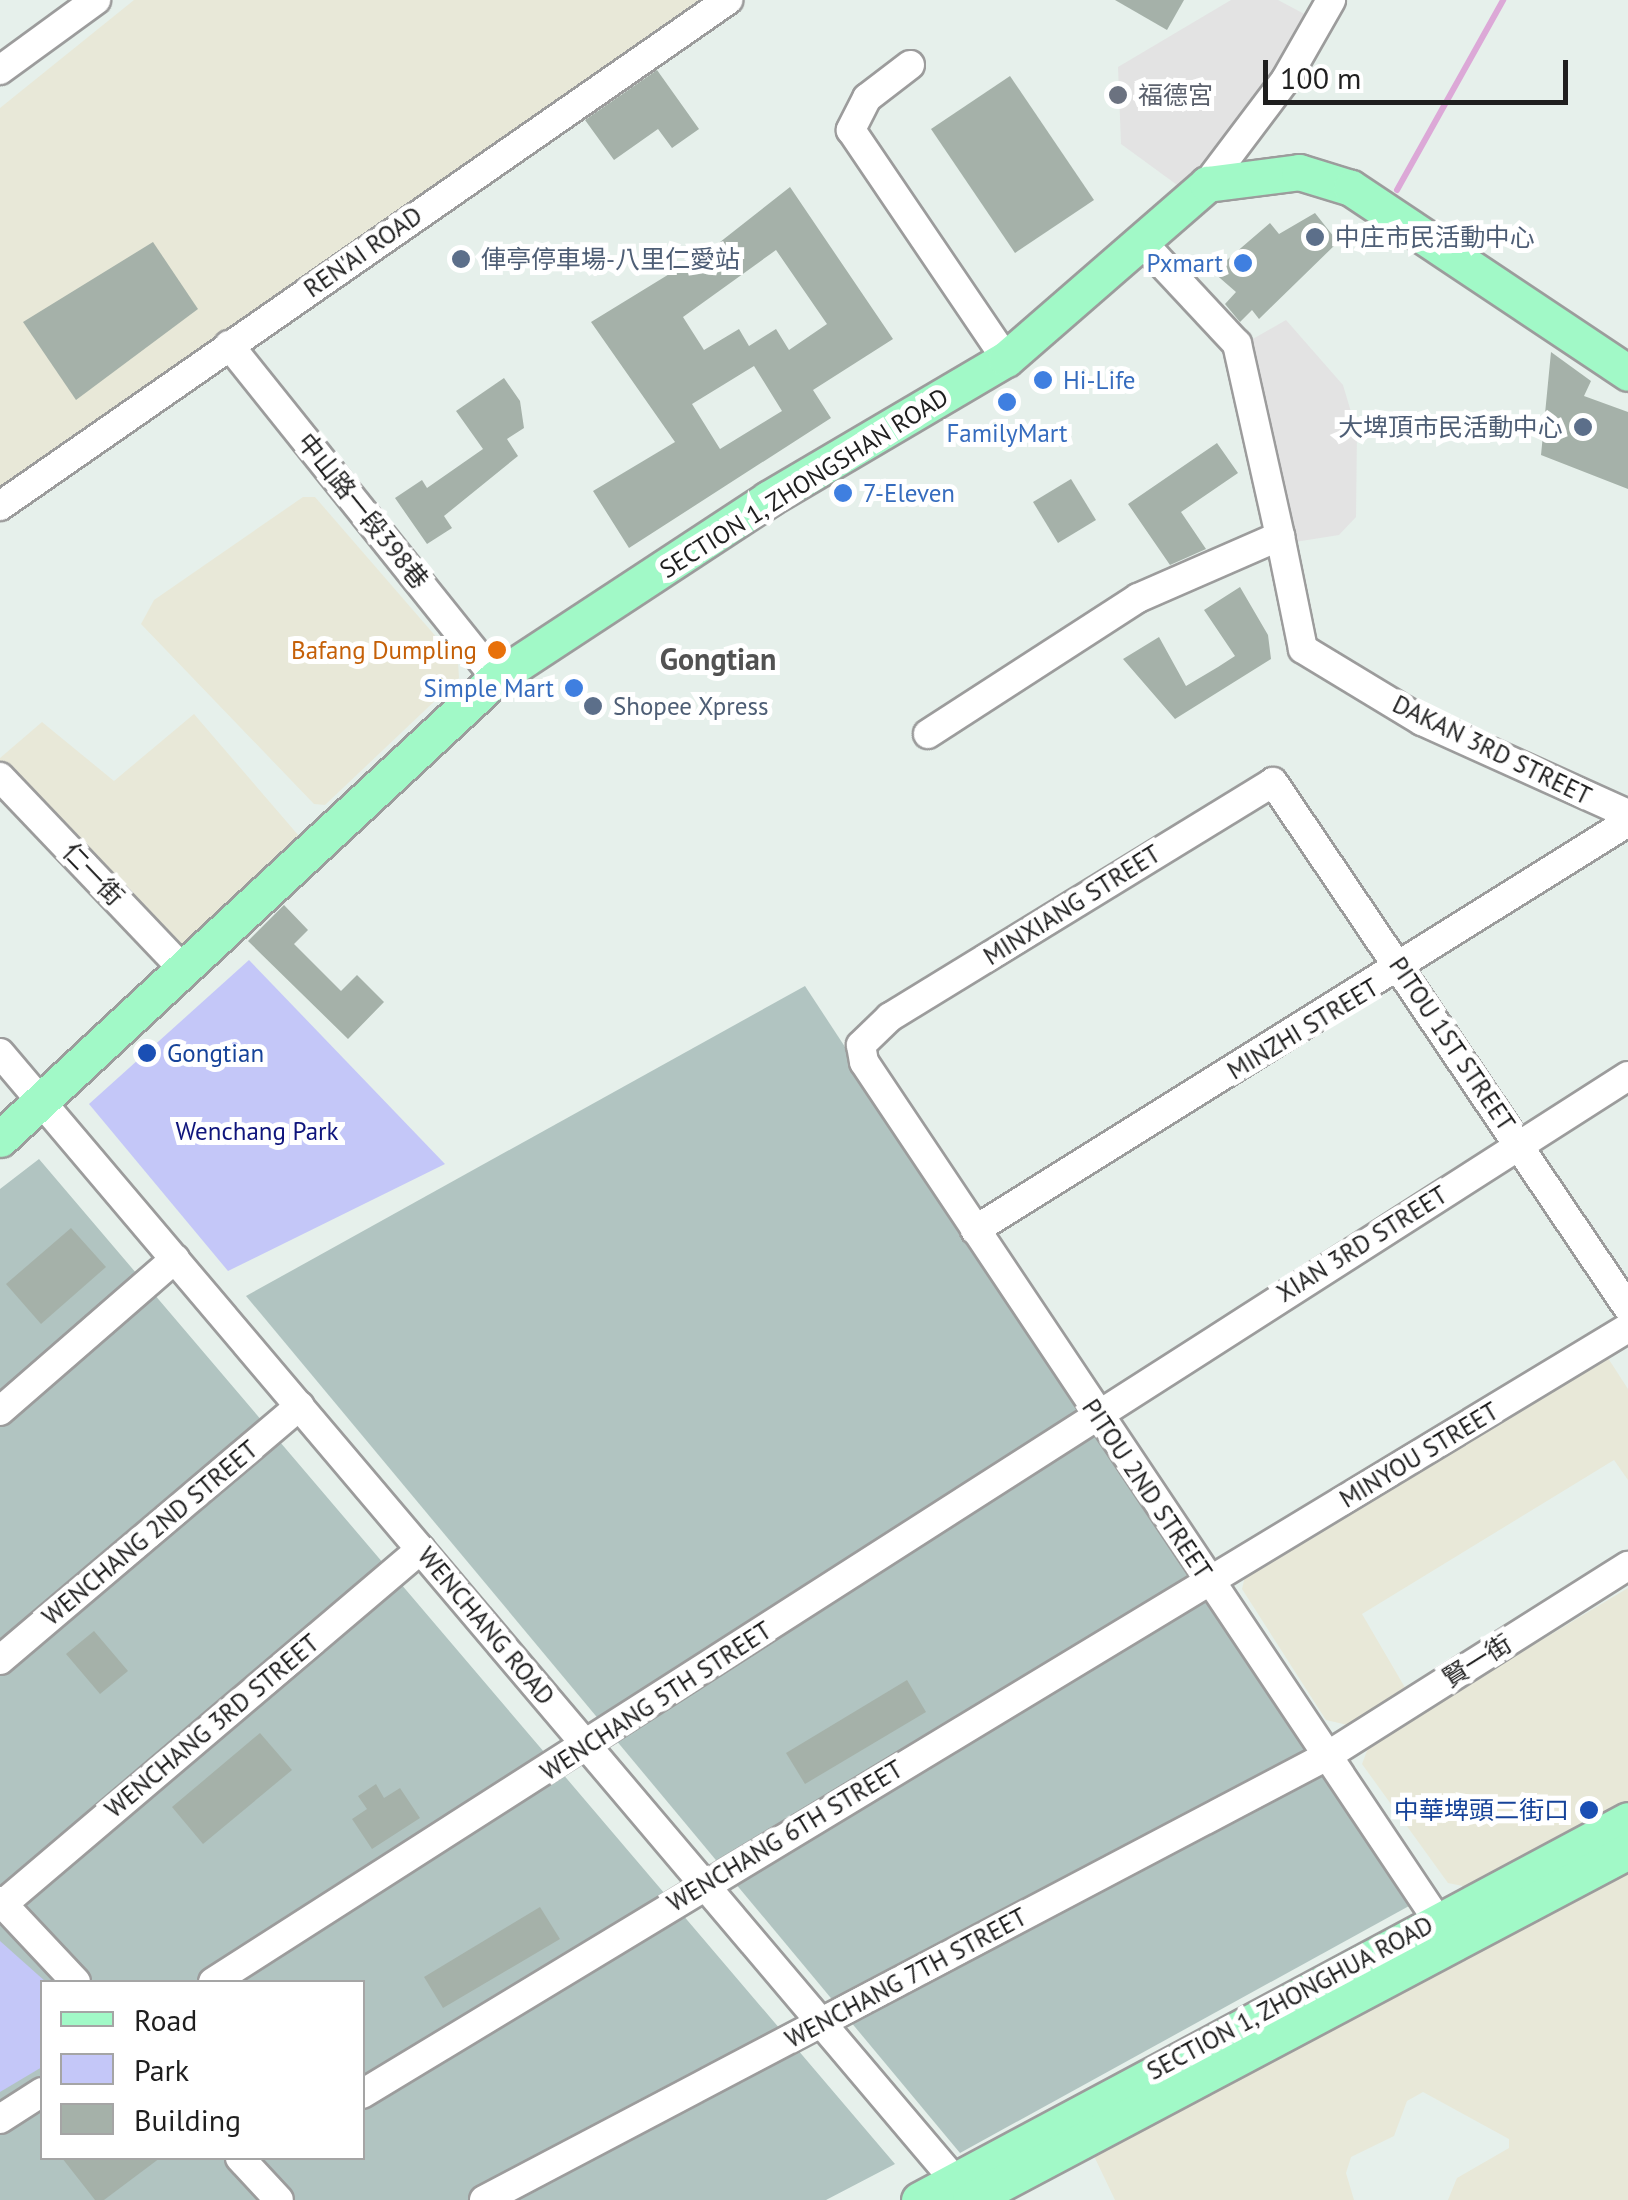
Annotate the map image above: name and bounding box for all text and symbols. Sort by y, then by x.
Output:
scale bar [1268,40,1573,102]
text: 100 m [1280,58,1361,97]
place label: 福德宮 [1138,80,1213,110]
marker: 福德宮 [1107,84,1129,106]
street label: REN'AI ROAD [298,200,428,304]
place label: 中庄市民活動中心 [1335,222,1535,252]
marker: 中庄市民活動中心 [1304,226,1326,248]
place label: 俥亭停車場-八里仁愛站 [481,244,740,274]
marker: 俥亭停車場-八里仁愛站 [450,248,472,270]
place label: Pxmart [1147,248,1223,278]
marker: Pxmart [1232,252,1254,274]
place label: Hi-Life [1063,365,1136,395]
marker: Hi-Life [1032,369,1054,391]
street label: SECTION 1, ZHONGSHAN ROAD [653,381,955,585]
marker: FamilyMart [996,391,1018,413]
place label: 大埤頂市民活動中心 [1338,412,1563,442]
marker: 大埤頂市民活動中心 [1572,416,1594,438]
place label: FamilyMart [946,418,1068,448]
street label: 中山路一段398巷 [291,427,435,595]
place label: 7-Eleven [863,478,955,508]
marker: 7-Eleven [832,482,854,504]
place label: Bafang Dumpling [291,635,477,665]
marker: Bafang Dumpling [486,639,508,661]
district label: Gongtian [660,641,776,677]
place label: Simple Mart [424,673,554,703]
marker: Simple Mart [563,677,585,699]
street label: DAKAN 3RD STREET [1388,689,1596,811]
place label: Shopee Xpress [613,691,769,721]
marker: Shopee Xpress [582,695,604,717]
street label: 仁一街 [56,837,130,911]
street label: MINXIANG STREET [978,839,1166,971]
street label: PITOU 1ST STREET [1382,951,1522,1137]
street label: MINZHI STREET [1222,972,1384,1086]
place label: Gongtian [167,1038,264,1068]
marker: Gongtian [136,1042,158,1064]
park label: Wenchang Park [175,1116,339,1146]
street label: XIAN 3RD STREET [1271,1180,1453,1308]
street label: PITOU 2ND STREET [1076,1393,1218,1585]
street label: MINYOU STREET [1334,1396,1504,1514]
street label: WENCHANG 2ND STREET [36,1434,264,1632]
street label: WENCHANG ROAD [411,1541,561,1711]
street label: WENCHANG 5TH STREET [535,1615,777,1787]
street label: WENCHANG 3RD STREET [99,1628,325,1824]
street label: 賢一街 [1437,1628,1517,1694]
street label: WENCHANG 6TH STREET [662,1754,908,1918]
place label: 中華埤頭二街口 [1394,1795,1569,1825]
marker: 中華埤頭二街口 [1578,1799,1600,1821]
street label: WENCHANG 7TH STREET [780,1902,1032,2054]
street label: SECTION 1, ZHONGHUA ROAD [1140,1909,1440,2087]
legend [40,1980,365,2160]
text: Road [134,2000,198,2039]
text: Park [134,2050,189,2089]
text: Building [134,2100,241,2139]

